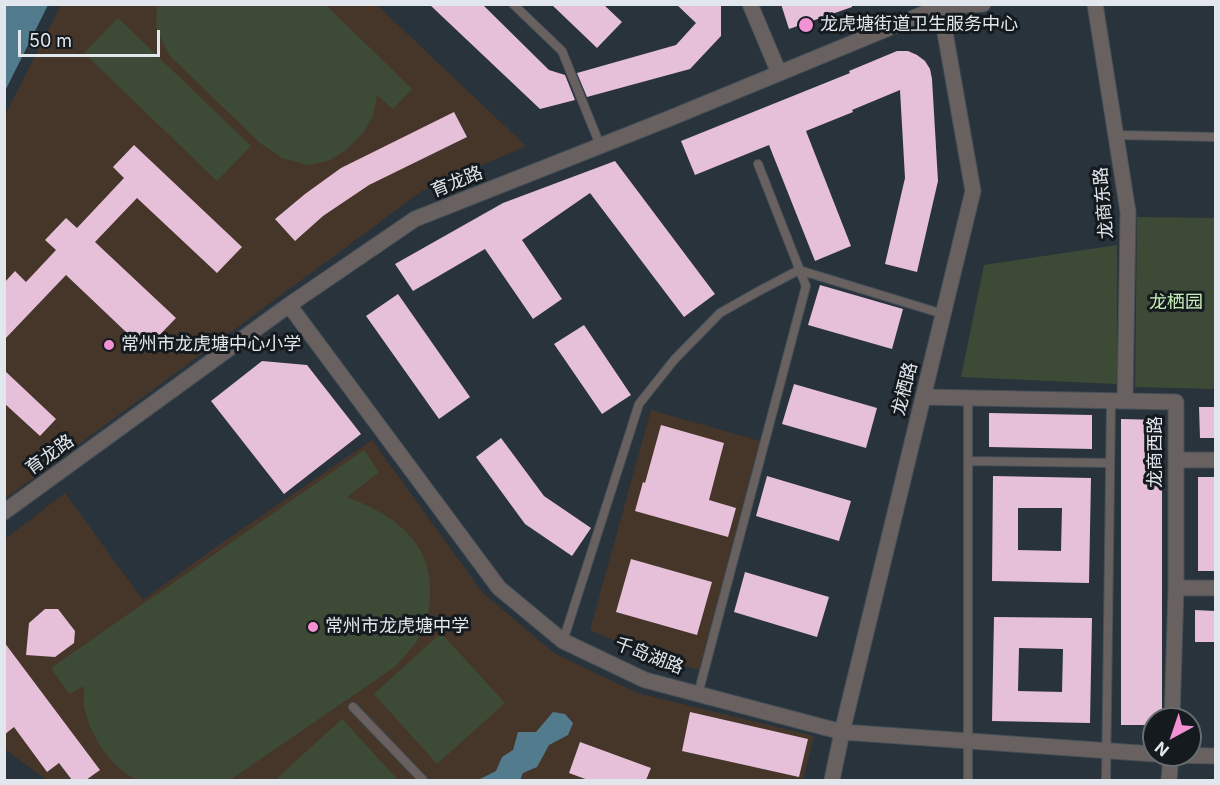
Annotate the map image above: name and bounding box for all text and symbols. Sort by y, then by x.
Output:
place label: 龙虎塘街道卫生服务中心 [820,14,1018,36]
marker: 龙虎塘街道卫生服务中心 [797,16,815,34]
scale bar [21,18,164,56]
text: 50 m [29,30,72,51]
street label: 育龙路 [428,162,486,202]
street label: 龙商东路 [1090,166,1118,240]
park label: 龙栖园 [1149,292,1203,314]
place label: 常州市龙虎塘中心小学 [121,334,301,356]
marker: 常州市龙虎塘中心小学 [102,338,116,352]
street label: 龙栖路 [888,360,922,418]
street label: 龙商西路 [1145,416,1167,488]
street label: 育龙路 [22,430,78,480]
place label: 常州市龙虎塘中学 [325,616,469,638]
marker: 常州市龙虎塘中学 [306,620,320,634]
street label: 千岛湖路 [612,633,686,679]
north arrow [1142,707,1202,767]
text: N [1151,738,1173,761]

